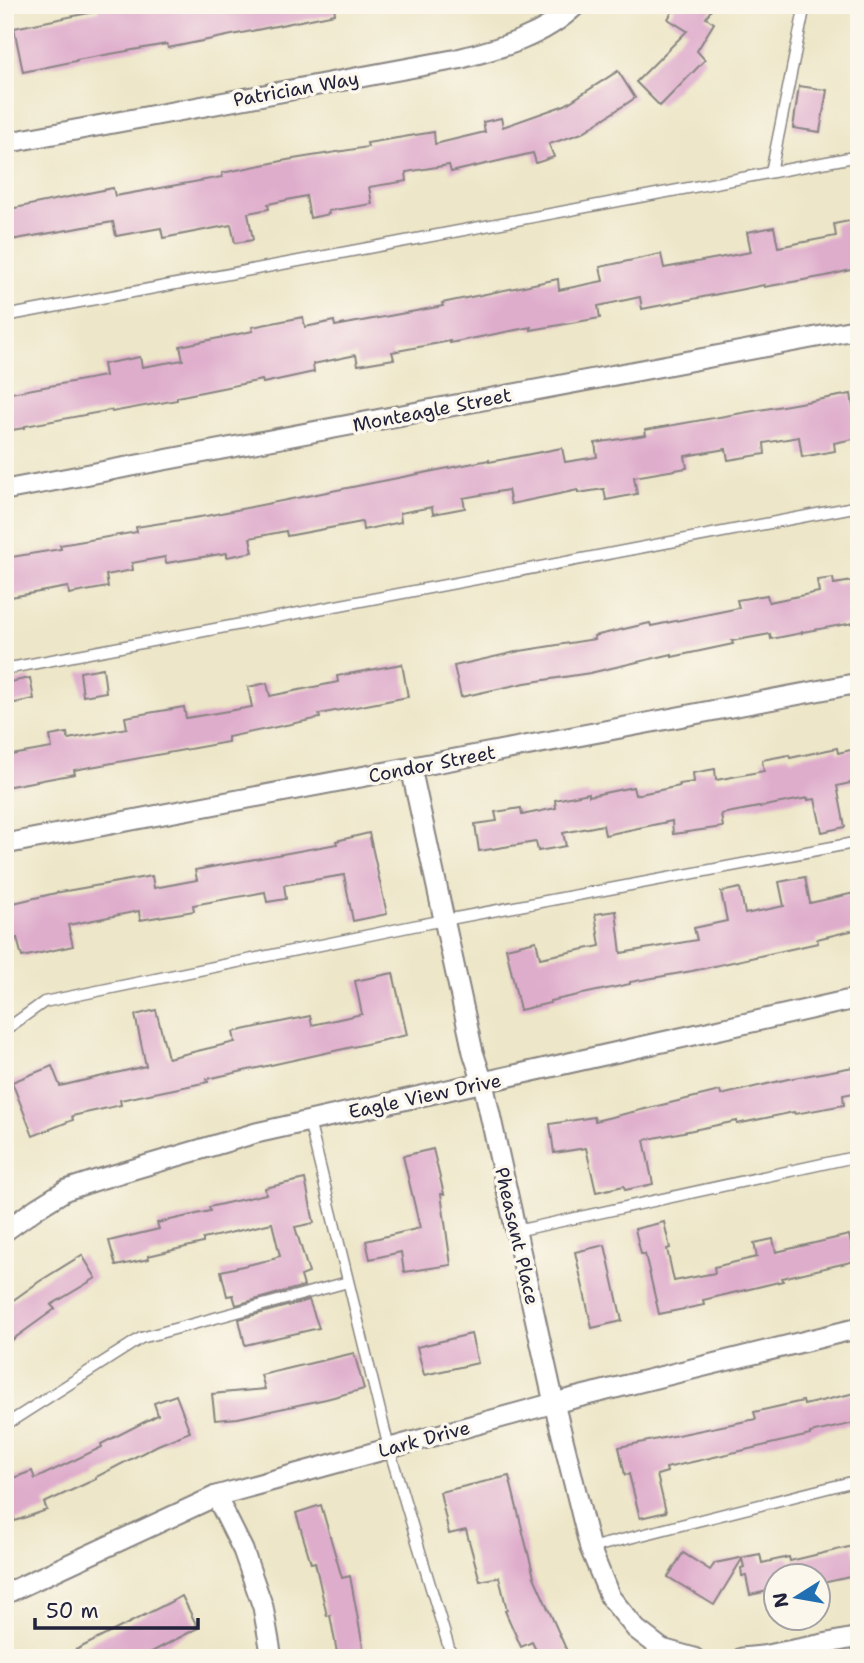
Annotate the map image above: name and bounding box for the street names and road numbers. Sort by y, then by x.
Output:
street label: Patrician Way [231,66,361,112]
street label: Monteagle Street [350,382,514,438]
street label: Condor Street [366,739,498,789]
street label: Eagle View Drive [346,1068,504,1124]
street label: Pheasant Place [489,1165,545,1307]
street label: Lark Drive [375,1415,473,1463]

